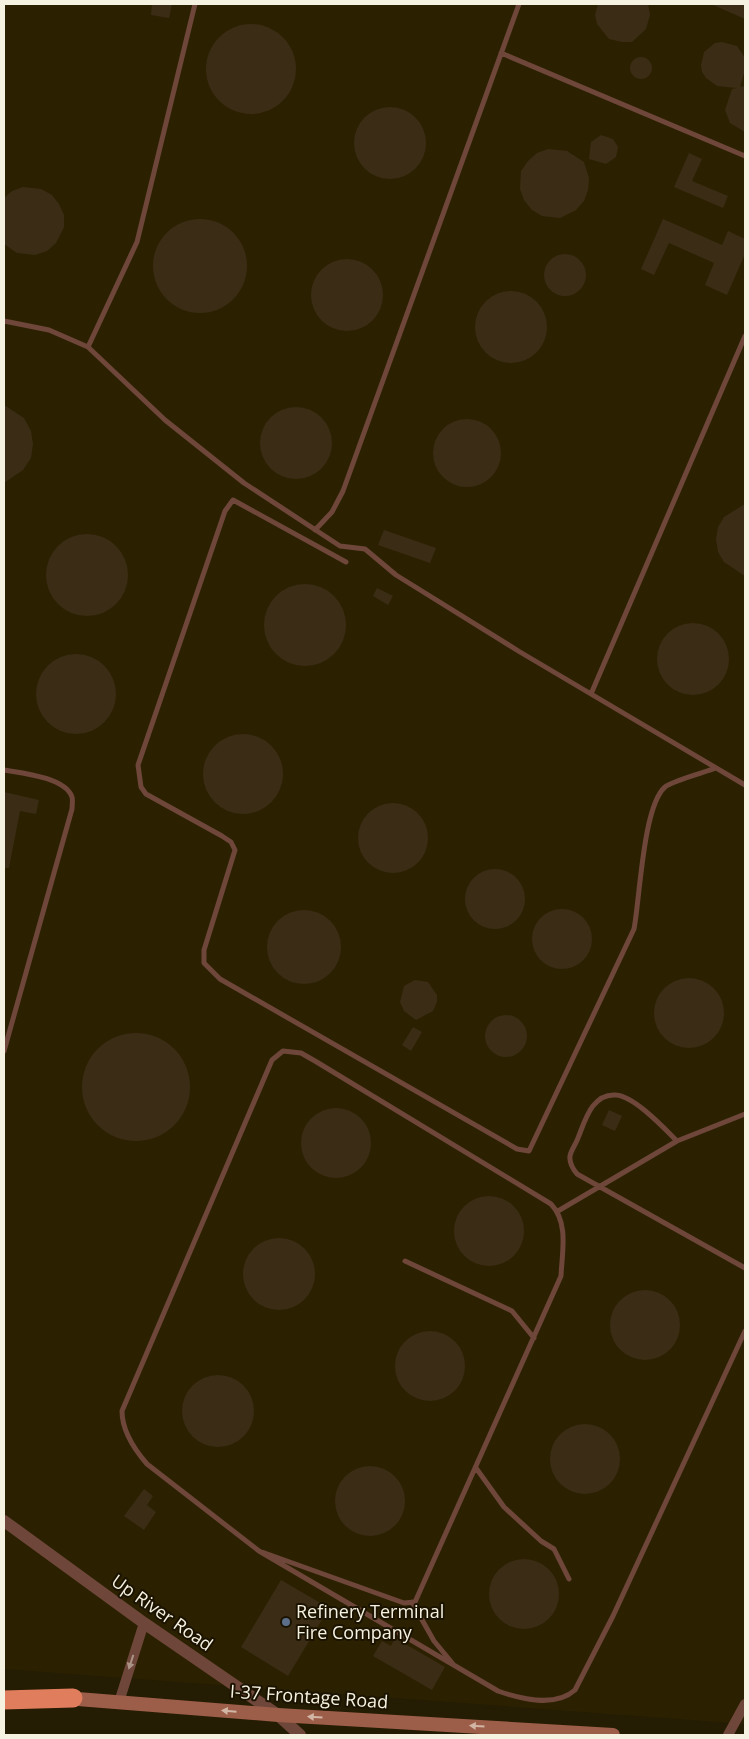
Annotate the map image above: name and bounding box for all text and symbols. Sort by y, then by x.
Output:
street label: Up River Road [107,1568,218,1656]
place label: Refinery Terminal Fire Company [296,1599,444,1644]
marker: Refinery Terminal Fire Company [280,1616,292,1628]
one-way arrow [127,1655,134,1670]
street label: I-37 Frontage Road [229,1679,389,1714]
one-way arrow [221,1706,237,1714]
one-way arrow [307,1712,323,1720]
one-way arrow [469,1721,485,1729]

